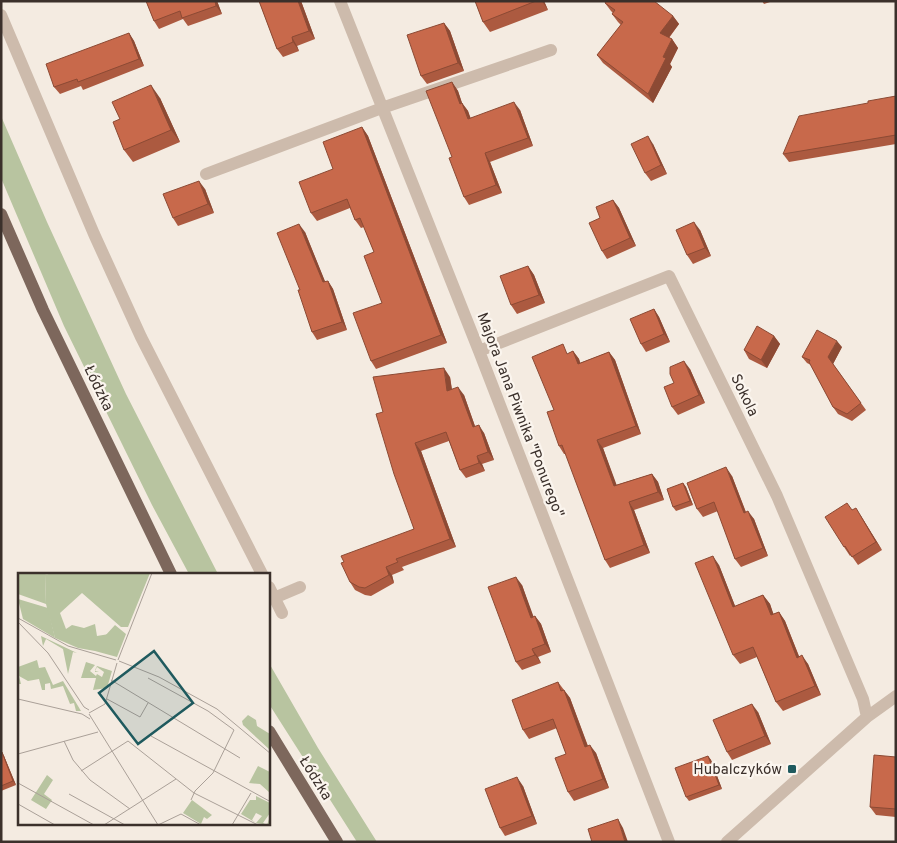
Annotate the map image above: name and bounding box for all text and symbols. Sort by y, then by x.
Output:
street label: Majora Jana Piwnika "Ponurego" [472,310,568,521]
street label: Łódzka [79,363,117,415]
street label: Sokola [725,371,762,420]
inset map [18,573,270,826]
street label: Łódzka [294,753,336,804]
place label: Hubalczyków [693,761,782,780]
marker: Hubalczyków [786,763,798,775]

